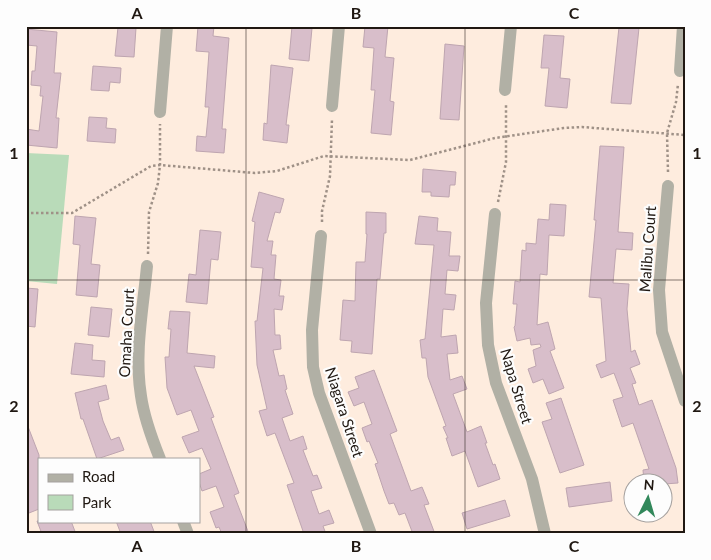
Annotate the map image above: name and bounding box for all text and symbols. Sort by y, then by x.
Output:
text: A [130,3,143,22]
text: B [351,3,361,22]
text: C [569,3,580,22]
text: 1 [9,143,19,162]
text: 1 [692,143,702,162]
street label: Malibu Court [635,205,659,293]
street label: Omaha Court [115,288,137,378]
street label: Napa Street [497,346,537,426]
street label: Niagara Street [322,365,368,460]
text: 2 [9,396,19,415]
text: 2 [692,396,702,415]
legend [38,458,200,522]
text: Road [82,467,115,485]
north arrow [624,472,674,522]
text: N [643,476,655,493]
text: Park [82,493,112,511]
text: A [130,536,143,555]
text: B [351,536,361,555]
text: C [569,536,580,555]

